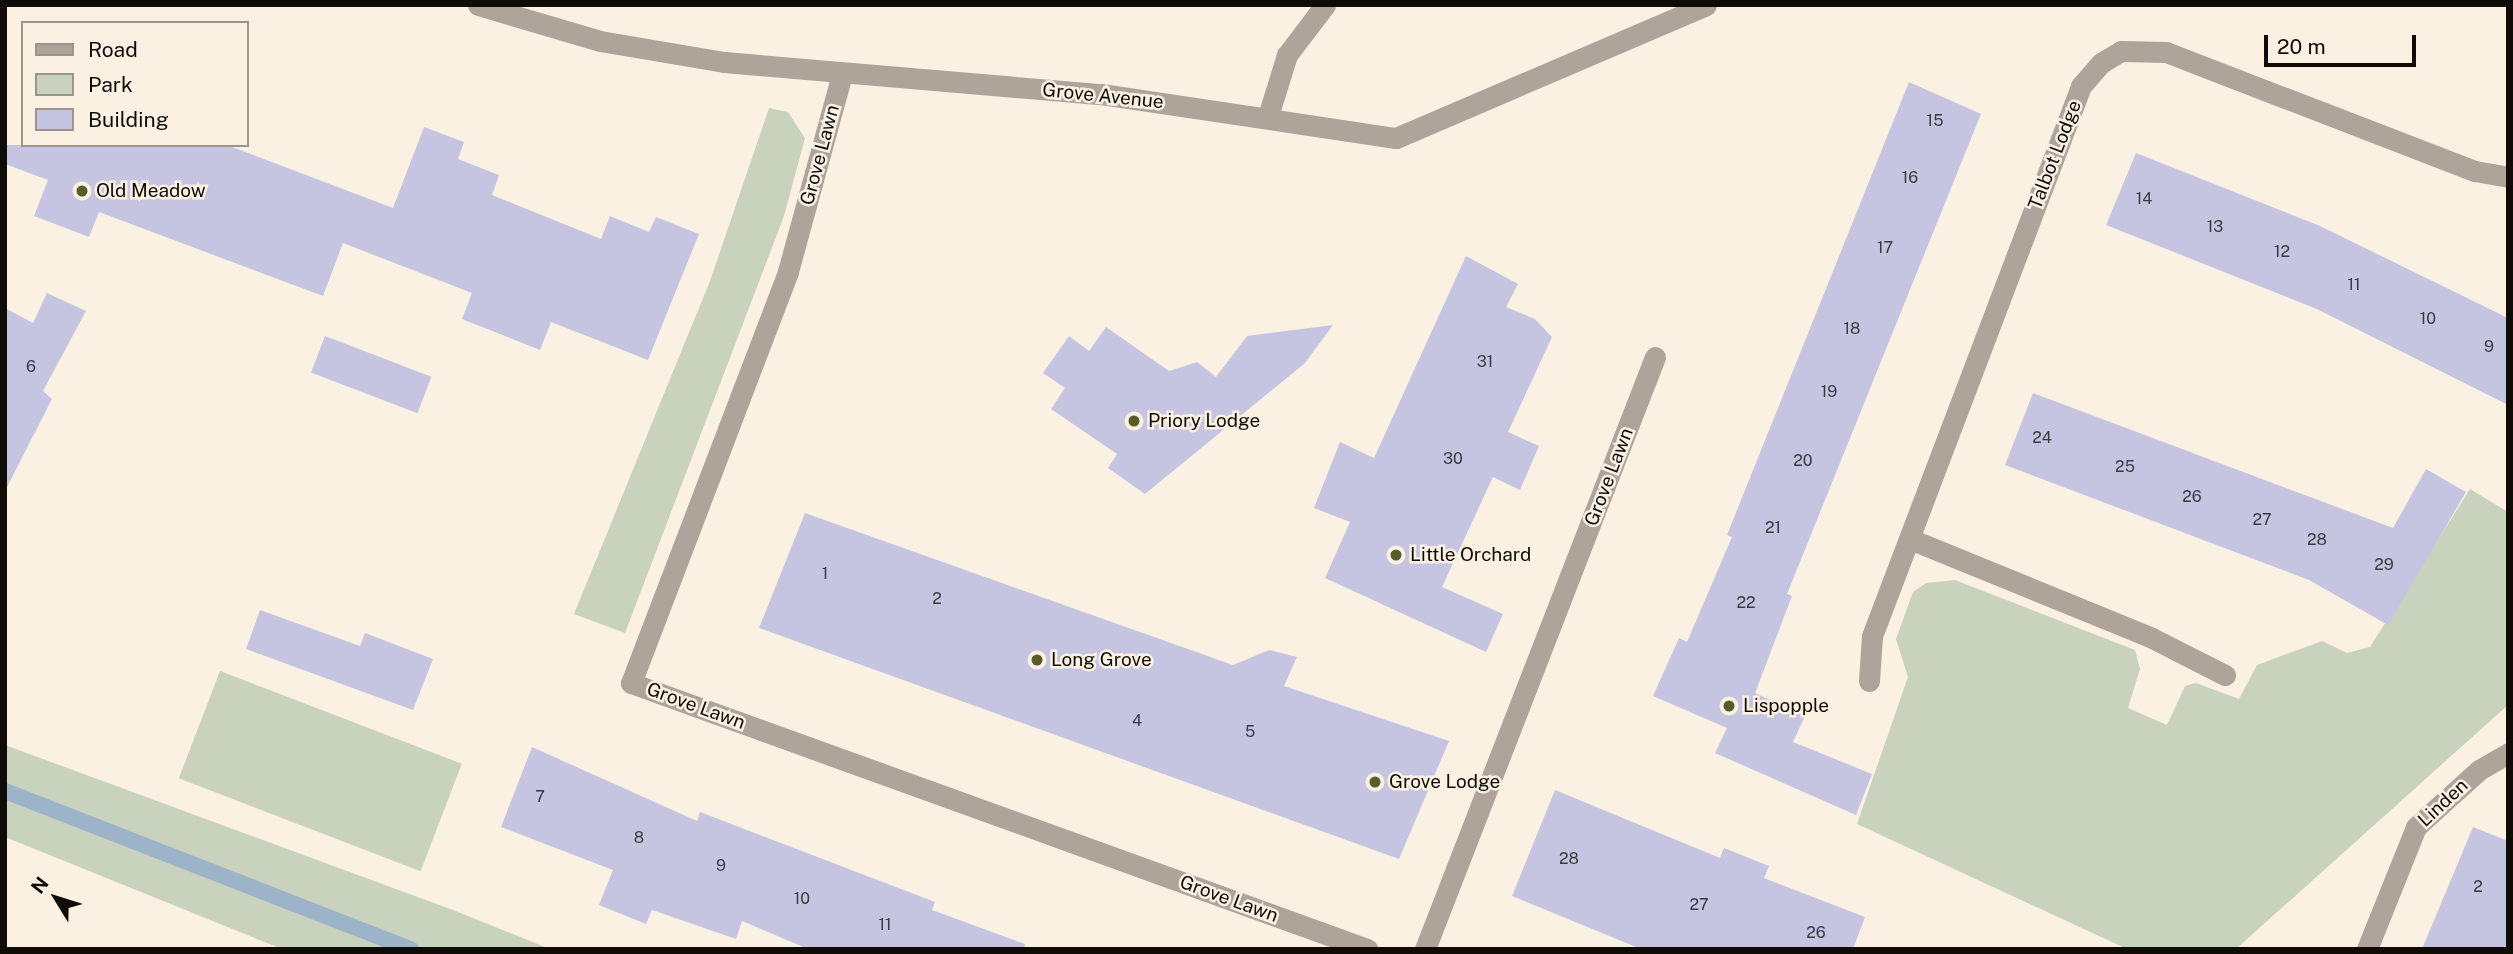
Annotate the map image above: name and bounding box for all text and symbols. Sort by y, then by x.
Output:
legend [21,21,248,147]
scale bar [2268,21,2420,65]
text: 20 m [2277,34,2326,59]
text: Road [88,37,138,62]
text: Park [88,72,133,97]
street label: Grove Avenue [1041,78,1165,114]
street label: Talbot Lodge [2024,97,2086,213]
street label: Grove Lawn [796,102,844,208]
text: Building [88,107,169,132]
house number: 15 [1927,111,1943,131]
house number: 16 [1902,168,1918,188]
place label: Old Meadow [96,180,206,202]
marker: Old Meadow [74,183,90,199]
house number: 14 [2136,189,2152,209]
house number: 13 [2207,217,2223,237]
house number: 17 [1877,238,1893,258]
house number: 12 [2274,242,2290,262]
house number: 11 [2347,275,2361,295]
house number: 10 [2420,309,2436,329]
house number: 18 [1844,319,1860,339]
house number: 9 [2484,337,2494,357]
house number: 31 [1477,352,1493,372]
house number: 6 [26,357,36,377]
house number: 19 [1821,382,1837,402]
place label: Priory Lodge [1148,410,1260,432]
marker: Priory Lodge [1126,413,1142,429]
street label: Grove Lawn [1580,425,1638,529]
house number: 24 [2032,428,2052,448]
house number: 30 [1443,449,1463,469]
house number: 20 [1793,451,1813,471]
house number: 25 [2115,457,2135,477]
house number: 26 [2182,487,2202,507]
house number: 27 [2252,510,2272,530]
house number: 21 [1765,518,1781,538]
house number: 28 [2307,530,2327,550]
place label: Little Orchard [1410,544,1532,566]
marker: Little Orchard [1388,547,1404,563]
house number: 29 [2374,555,2394,575]
house number: 1 [822,564,828,584]
house number: 2 [932,589,942,609]
house number: 22 [1736,593,1756,613]
place label: Long Grove [1051,649,1152,671]
marker: Long Grove [1029,652,1045,668]
street label: Grove Lawn [644,678,748,734]
place label: Lispopple [1743,695,1829,717]
marker: Lispopple [1721,698,1737,714]
house number: 4 [1132,711,1142,731]
house number: 5 [1245,722,1255,742]
place label: Grove Lodge [1389,771,1500,793]
marker: Grove Lodge [1367,774,1383,790]
street label: Linden [2413,774,2473,832]
house number: 7 [535,787,545,807]
house number: 8 [634,828,644,848]
house number: 28 [1559,849,1579,869]
house number: 9 [716,856,726,876]
north arrow [21,863,91,933]
street label: Grove Lawn [1177,871,1281,927]
text: N [26,872,53,898]
house number: 2 [2473,877,2483,897]
house number: 10 [794,889,810,909]
house number: 27 [1689,895,1709,915]
house number: 11 [878,915,892,935]
house number: 26 [1806,923,1826,943]

